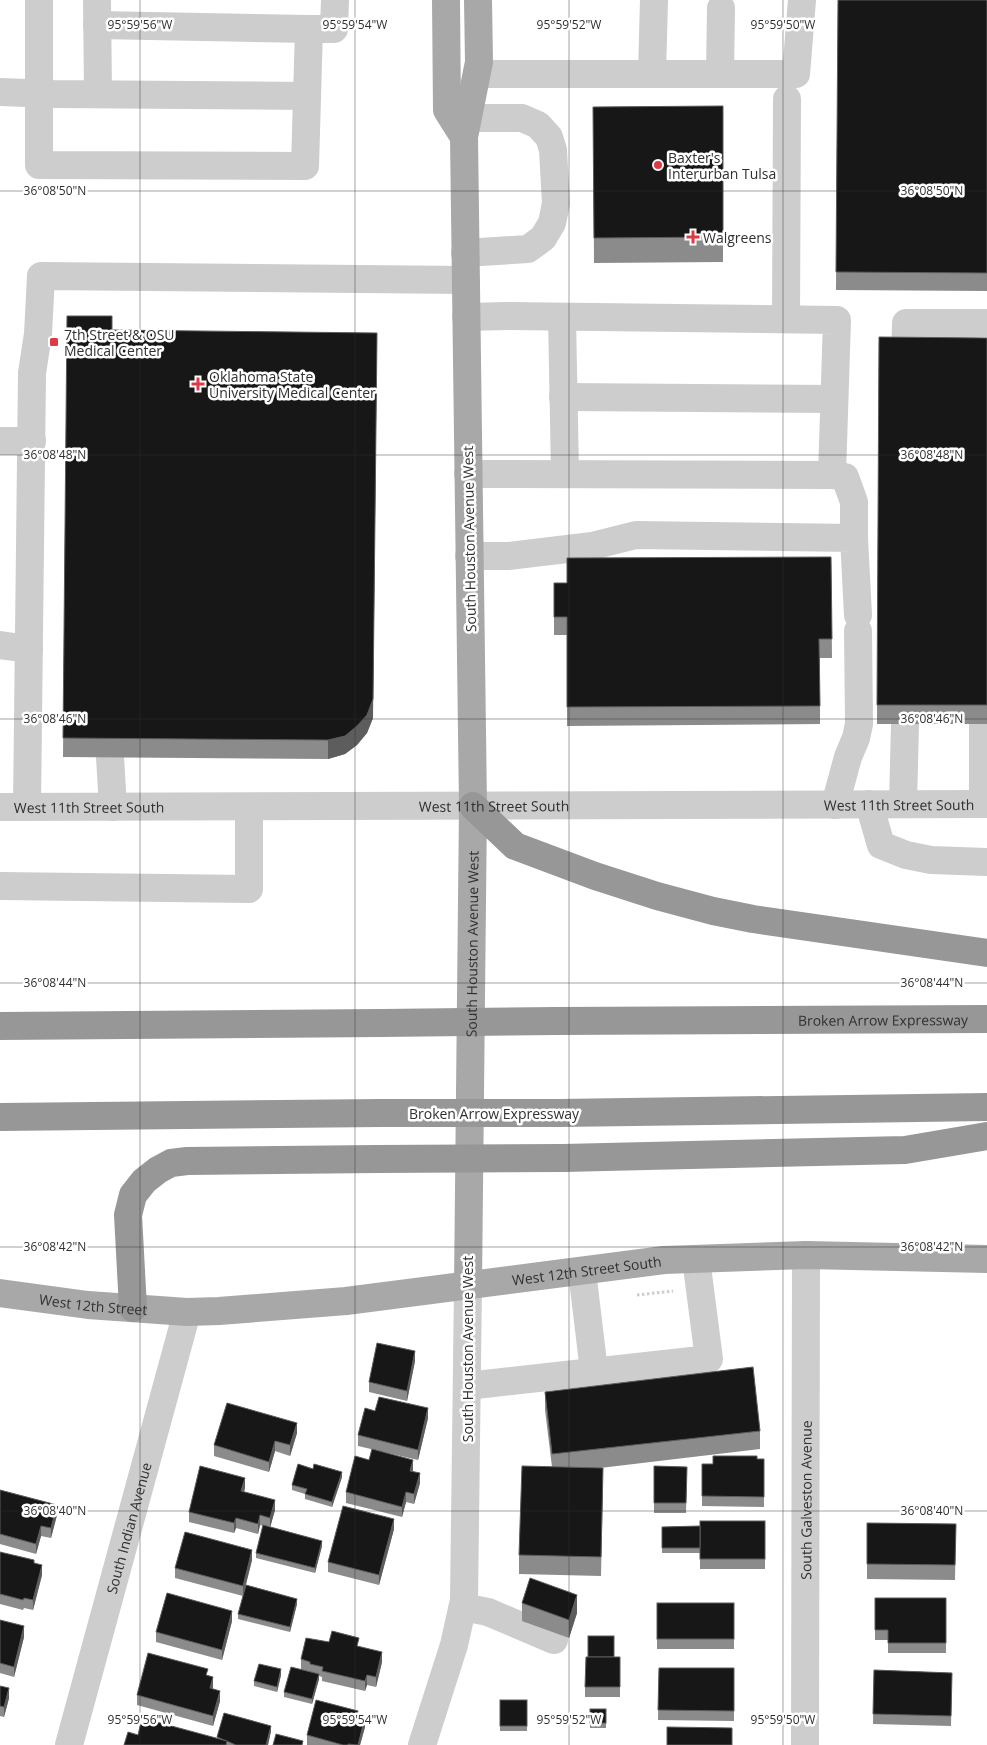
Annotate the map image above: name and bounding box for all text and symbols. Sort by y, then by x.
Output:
text: 95°59'56"W [108,16,172,33]
text: 95°59'54"W [323,16,387,33]
text: 95°59'52"W [537,16,601,33]
text: 95°59'50"W [751,16,815,33]
place label: Baxter's Interurban Tulsa [668,148,776,183]
marker: Baxter's Interurban Tulsa [652,159,664,171]
text: 36°08'50"N [24,182,86,199]
text: 36°08'50"N [901,182,963,199]
place label: Walgreens [703,228,772,247]
marker: Walgreens [687,231,699,243]
place label: 7th Street & OSU Medical Center [64,325,175,360]
marker: 7th Street & OSU Medical Center [48,336,60,348]
place label: Oklahoma State University Medical Center [209,367,376,402]
marker: Oklahoma State University Medical Center [191,377,205,391]
text: 36°08'48"N [24,446,86,463]
street label: South Houston Avenue West [458,446,480,632]
text: 36°08'48"N [901,446,963,463]
text: 36°08'46"N [24,710,86,727]
text: 36°08'46"N [901,710,963,727]
street label: West 11th Street South [824,795,974,814]
street label: West 11th Street South [419,796,569,815]
street label: West 11th Street South [14,797,164,816]
street label: South Houston Avenue West [461,851,482,1037]
text: 36°08'44"N [24,974,86,991]
text: 36°08'44"N [901,974,963,991]
street label: Broken Arrow Expressway [798,1010,969,1029]
street label: Broken Arrow Expressway [409,1104,580,1123]
text: 36°08'42"N [24,1238,86,1255]
text: 36°08'42"N [901,1238,963,1255]
street label: West 12th Street South [511,1251,662,1289]
street label: South Houston Avenue West [458,1256,477,1442]
street label: West 12th Street [38,1289,148,1319]
street label: South Galveston Avenue [796,1420,815,1580]
street label: South Indian Avenue [101,1460,155,1596]
text: 36°08'40"N [24,1502,86,1519]
text: 36°08'40"N [901,1502,963,1519]
text: 95°59'56"W [108,1711,172,1728]
text: 95°59'54"W [323,1711,387,1728]
text: 95°59'52"W [537,1711,601,1728]
text: 95°59'50"W [751,1711,815,1728]

